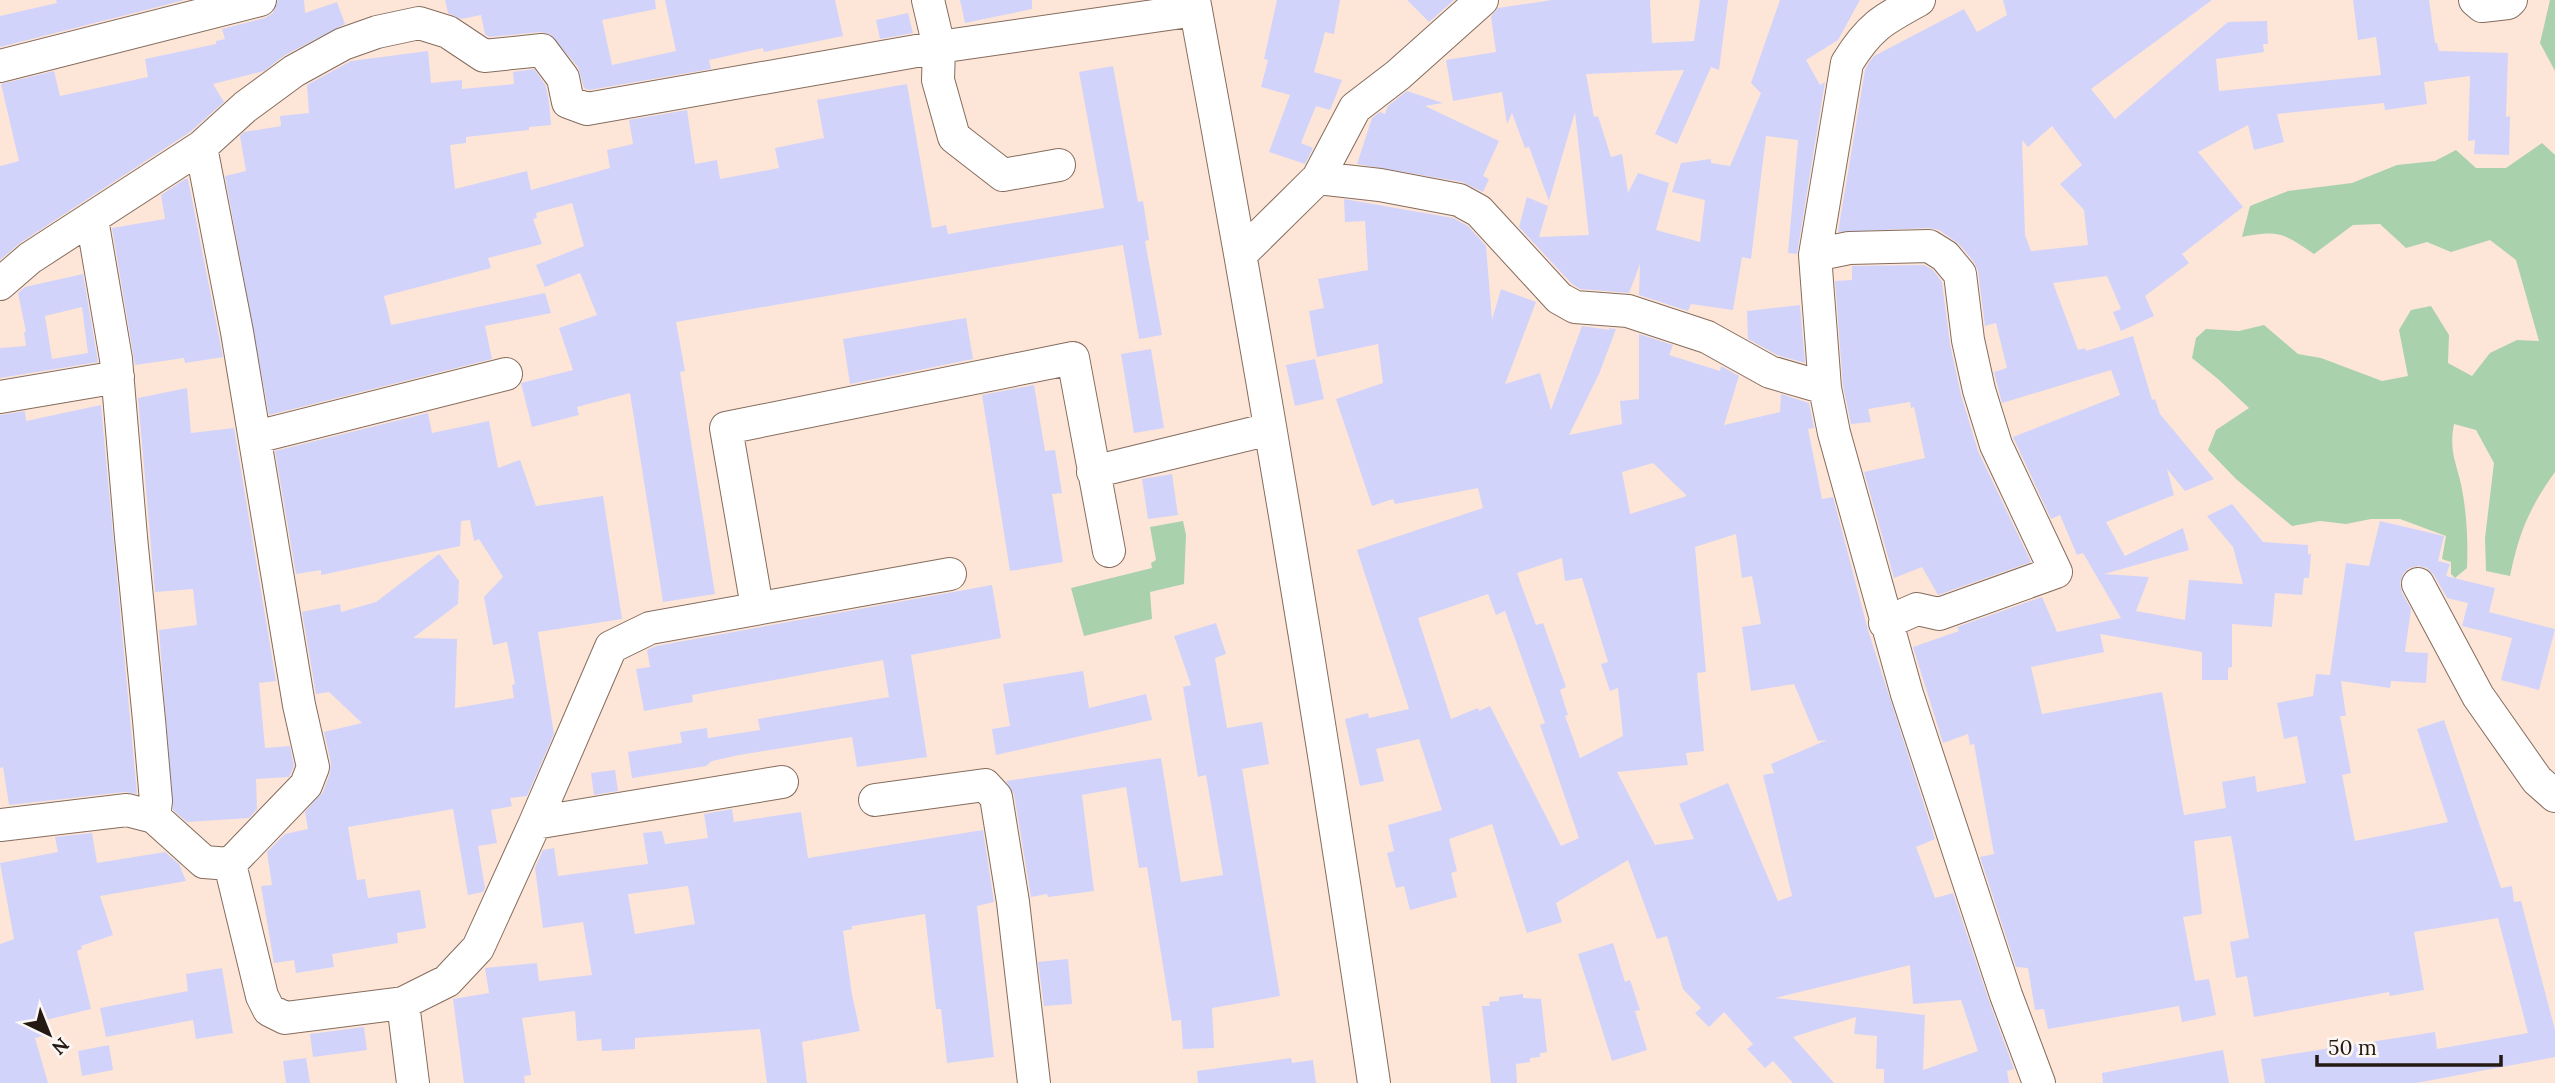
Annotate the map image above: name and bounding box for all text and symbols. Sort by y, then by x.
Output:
north arrow [14,999,84,1069]
scale bar [2317,1024,2501,1068]
text: N [47,1033,74,1060]
text: 50 m [2328,1034,2377,1061]

